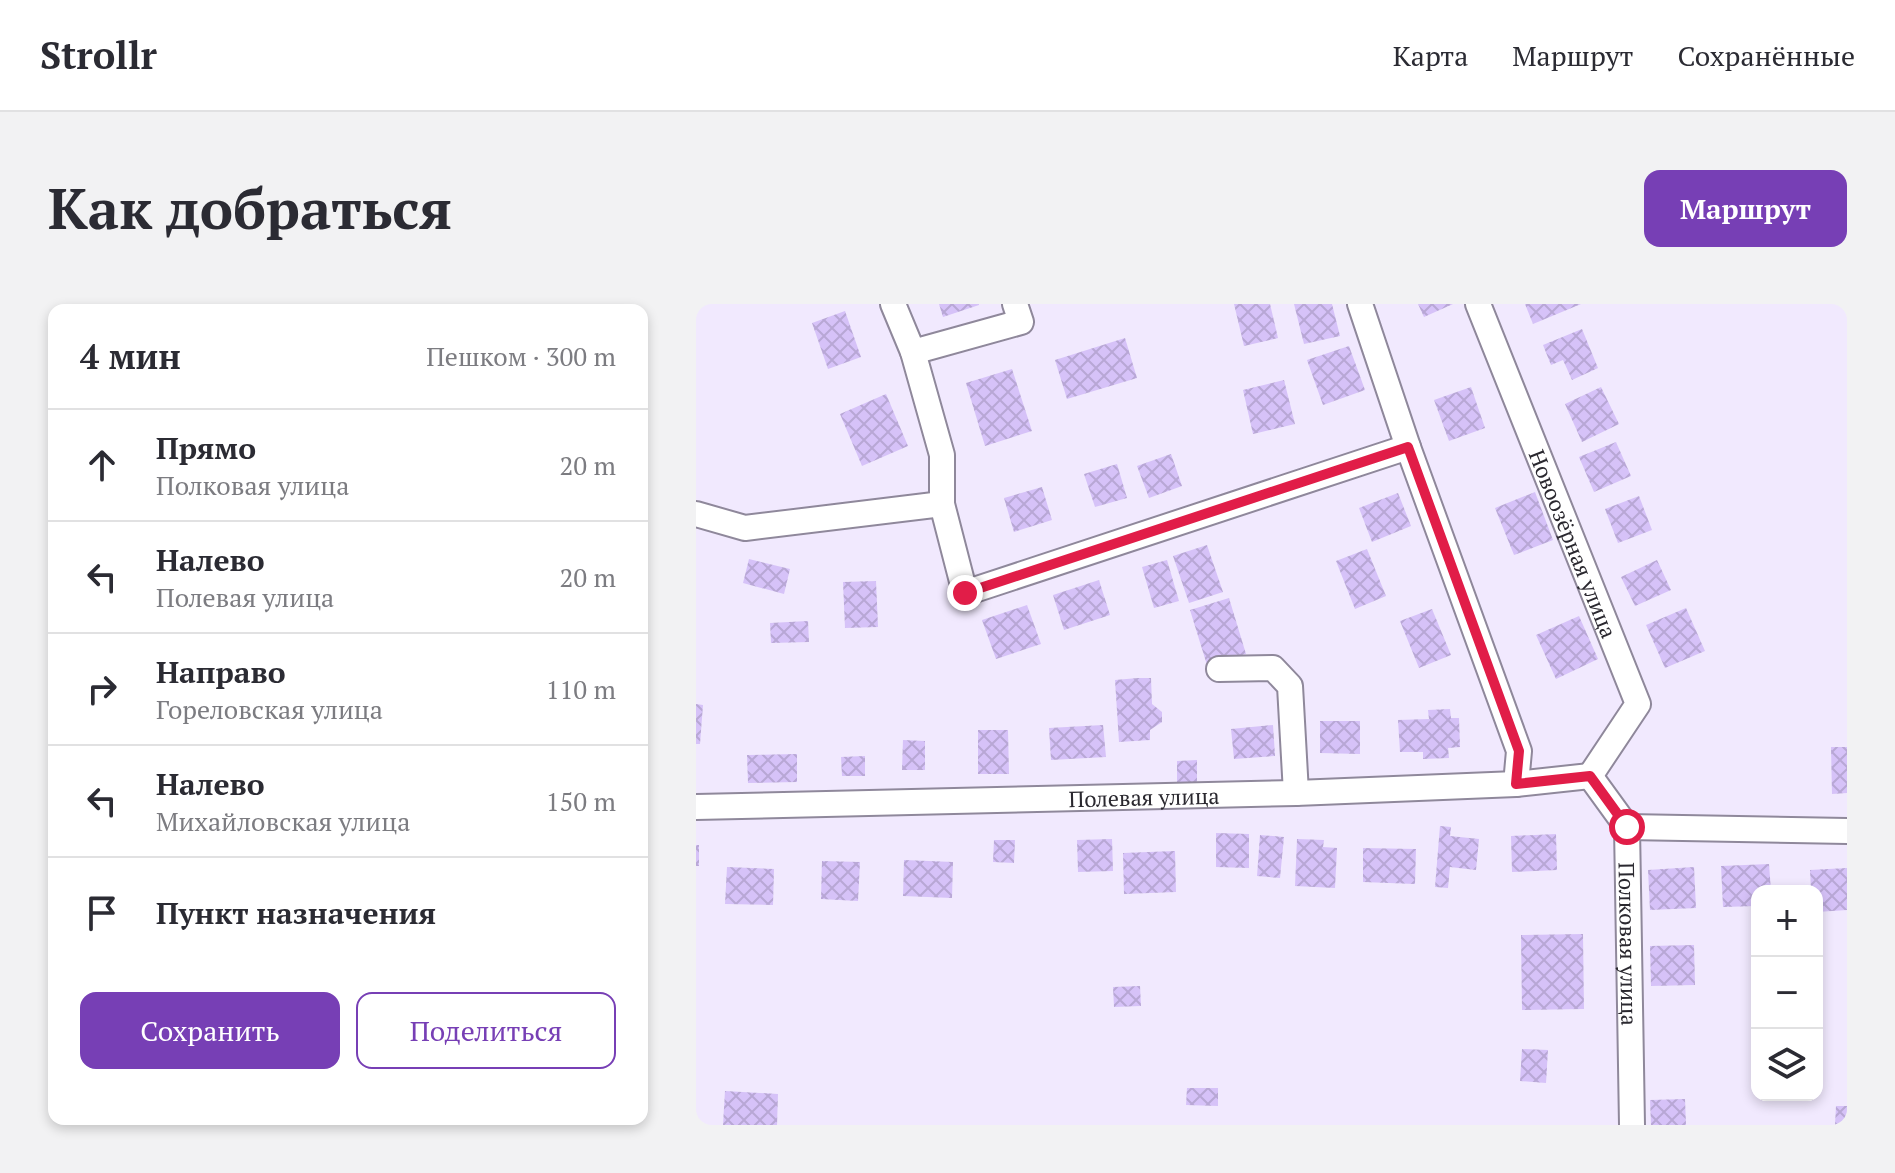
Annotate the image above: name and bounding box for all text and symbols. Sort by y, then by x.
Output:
text: Strollr [40,30,157,80]
text: Карта [1393,37,1468,74]
text: Маршрут [1512,37,1634,74]
text: Сохранённые [1678,37,1855,74]
button: Маршрут [1644,170,1847,247]
text: Как добраться [48,171,452,245]
text: 4 мин [80,334,181,379]
text: Пешком · 300 m [426,339,616,373]
text: Прямо [156,428,256,468]
icon: ahead [80,443,124,487]
street label: Новоозёрная улица [1523,445,1625,642]
text: 20 m [560,448,616,482]
text: Полковая улица [156,468,349,502]
text: Налево [156,540,265,580]
icon: left [80,555,124,599]
text: 20 m [560,560,616,594]
route end [947,575,983,611]
text: Полевая улица [156,580,334,614]
text: Направо [156,652,286,692]
icon: right [80,667,124,711]
text: 110 m [546,672,616,706]
text: Гореловская улица [156,692,383,726]
text: Налево [156,764,265,804]
icon: left [80,779,124,823]
street label: Полевая улица [1068,780,1220,813]
text: 150 m [546,784,616,818]
text: Михайловская улица [156,804,410,838]
route start [1609,809,1645,845]
street label: Полковая улица [1613,862,1645,1026]
map controls [1751,885,1823,1101]
button: + [1751,885,1823,957]
icon: arrive [80,891,124,935]
text: Пункт назначения [156,893,436,933]
button: − [1751,957,1823,1029]
button: Сохранить [80,992,340,1069]
button: Поделиться [356,992,616,1069]
button: layers [1751,1029,1823,1101]

